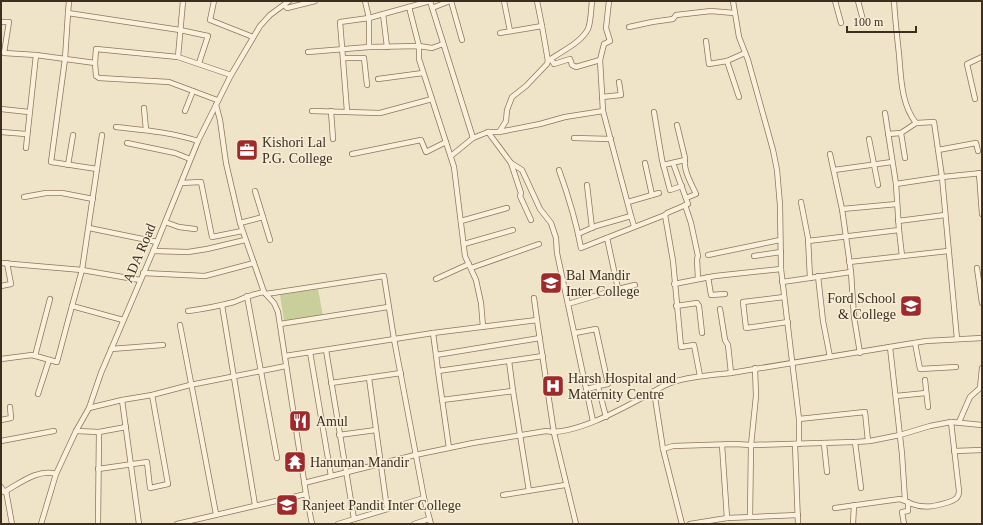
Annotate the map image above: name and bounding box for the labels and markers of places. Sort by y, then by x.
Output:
place label: Kishori Lal P.G. College [262,135,332,166]
office icon: Kishori Lal P.G. College [234,137,260,163]
place label: Bal Mandir Inter College [566,268,639,299]
school or university icon: Bal Mandir Inter College [538,270,564,296]
place label: Ford School & College [827,291,896,322]
school or university icon: Ford School & College [898,293,924,319]
place label: Harsh Hospital and Maternity Centre [568,371,676,402]
hospital icon: Harsh Hospital and Maternity Centre [540,373,566,399]
restaurant icon: Amul [287,408,313,434]
place label: Amul [316,414,348,429]
temple icon: Hanuman Mandir [282,449,308,475]
place label: Hanuman Mandir [310,455,409,470]
school or university icon: Ranjeet Pandit Inter College [274,492,300,518]
place label: Ranjeet Pandit Inter College [302,498,461,513]

